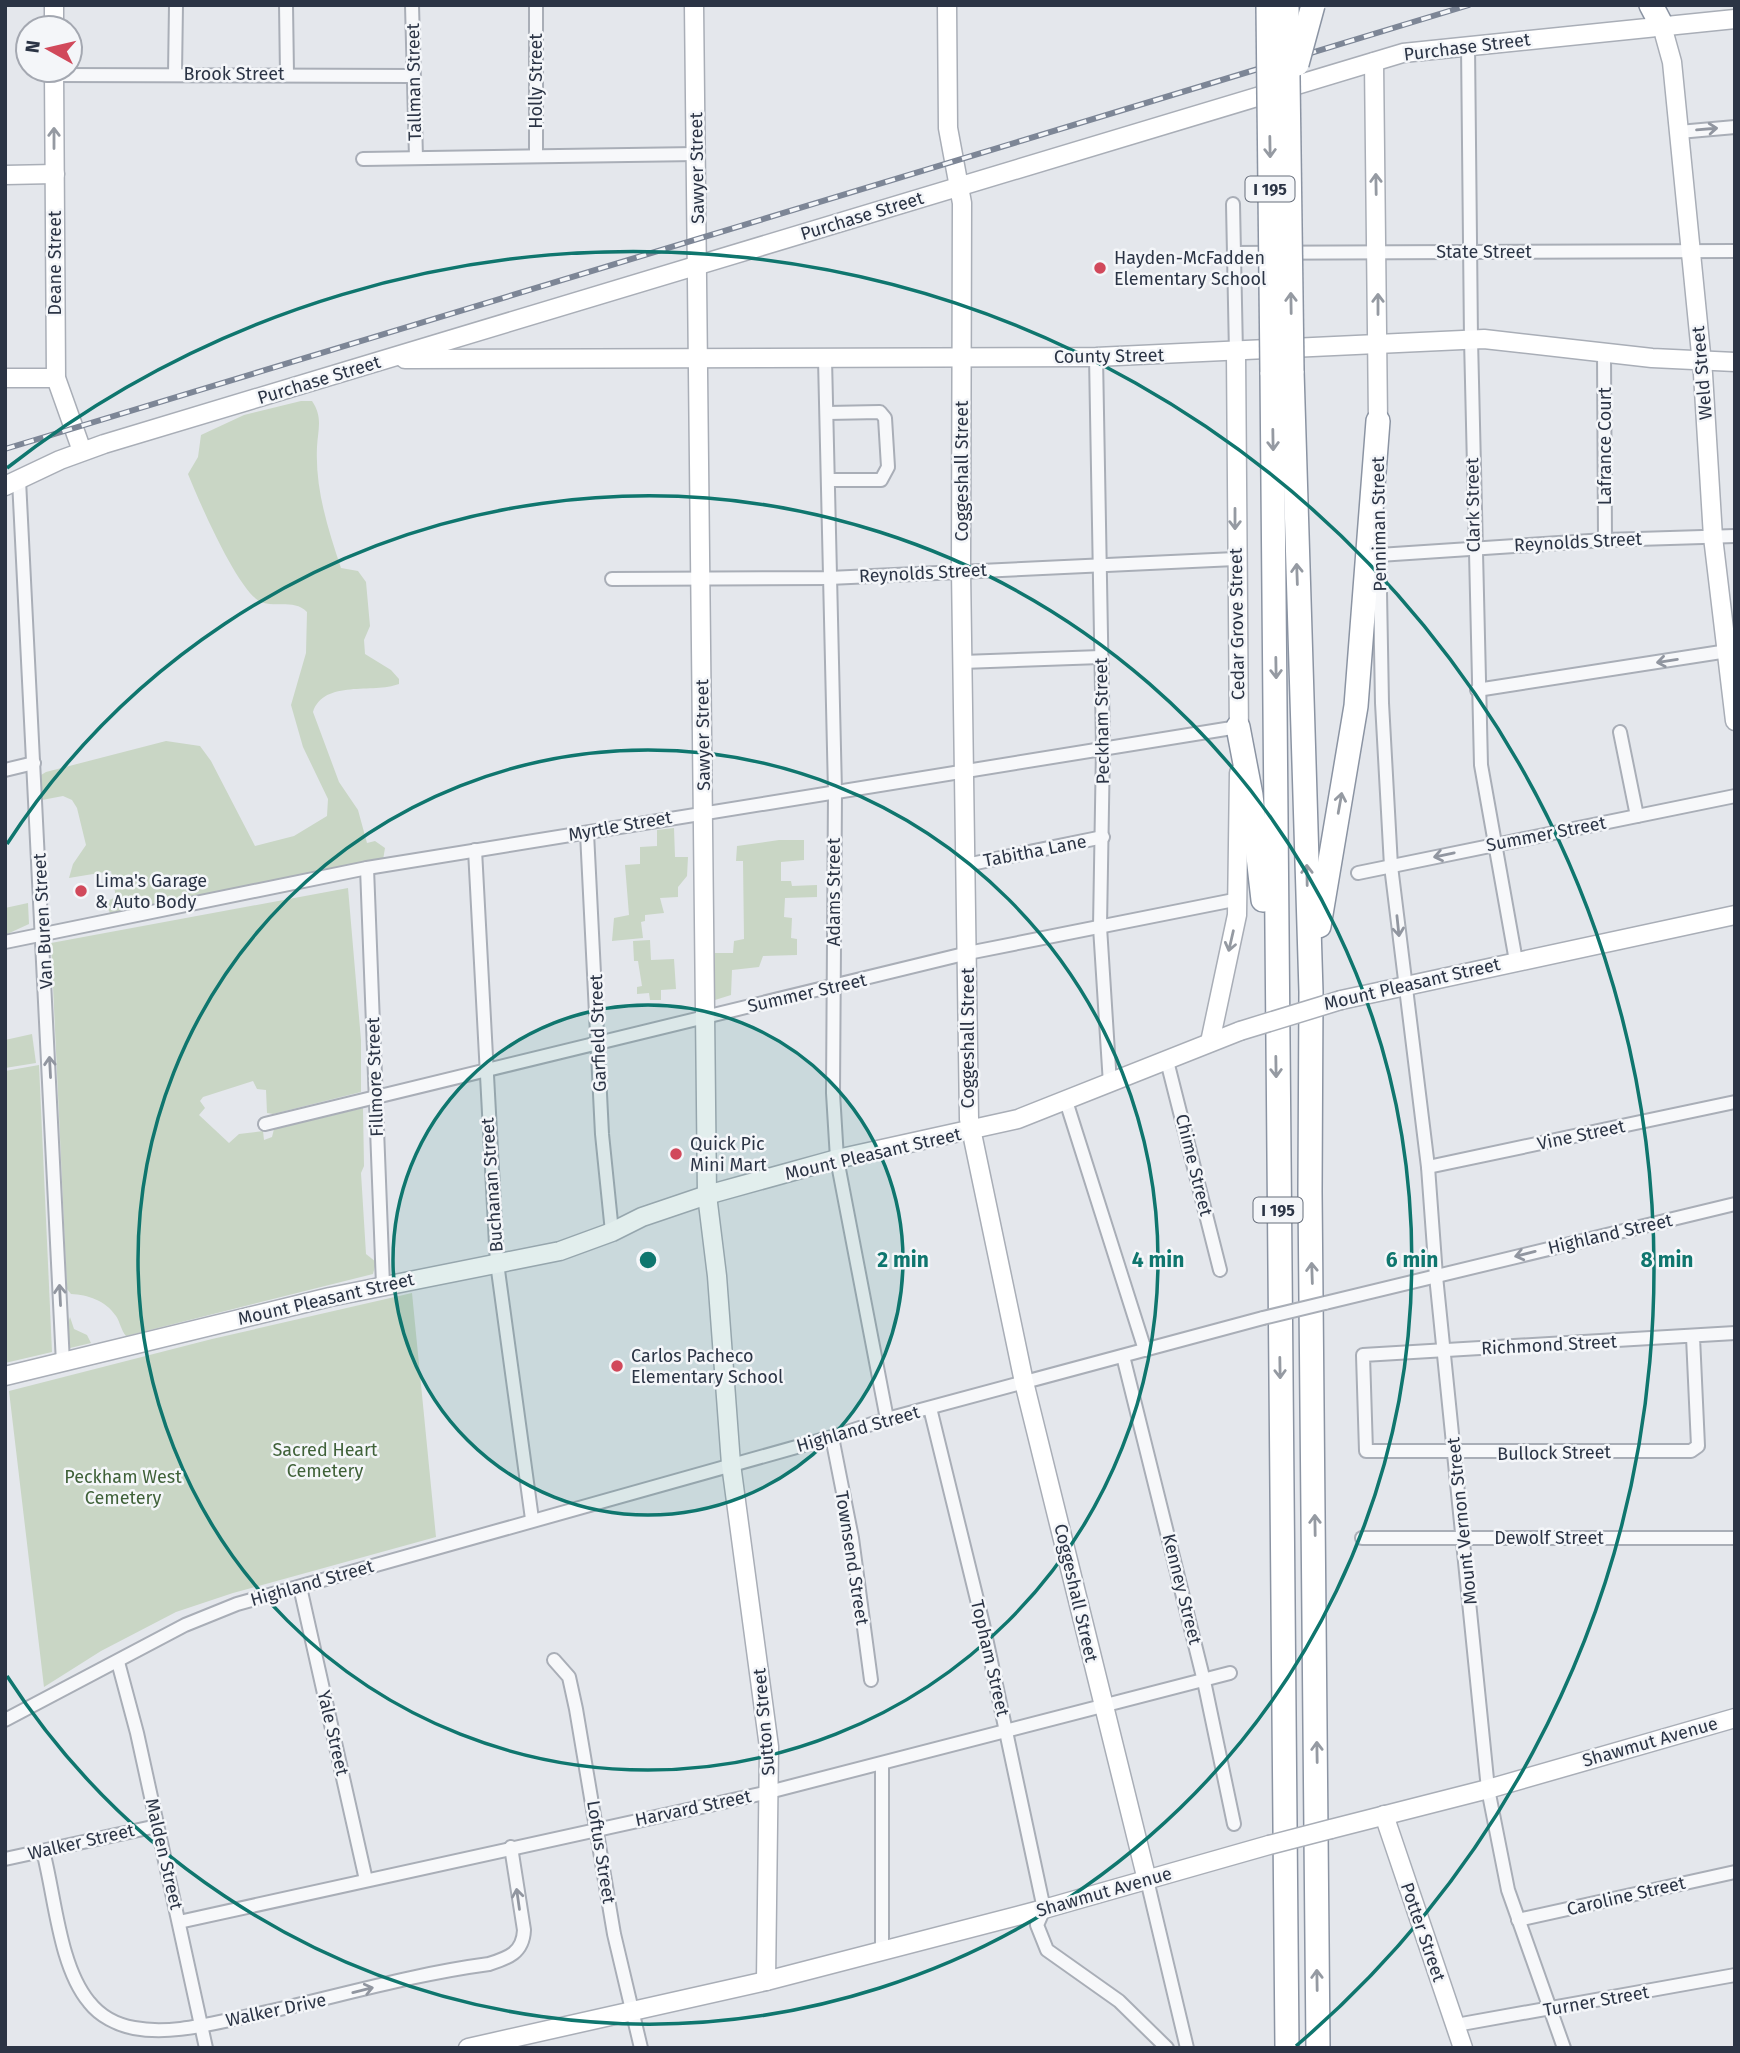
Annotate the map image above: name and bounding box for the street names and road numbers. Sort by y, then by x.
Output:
street label: Tallman Street [402,22,426,141]
street label: Purchase Street [1402,28,1532,66]
street label: Holly Street [525,33,547,129]
street label: Brook Street [183,63,285,85]
street label: Sawyer Street [685,112,709,224]
road number: I 195 [1246,176,1294,202]
street label: Purchase Street [798,187,927,245]
street label: Deane Street [44,210,66,315]
street label: State Street [1436,241,1532,263]
street label: Weld Street [1687,325,1717,421]
street label: County Street [1054,344,1165,368]
street label: Purchase Street [255,351,384,409]
street label: Lafrance Court [1594,386,1616,505]
street label: Coggeshall Street [951,400,973,542]
street label: Penniman Street [1367,456,1391,592]
street label: Clark Street [1461,457,1485,553]
street label: Reynolds Street [1513,528,1643,556]
street label: Cedar Grove Street [1225,547,1249,700]
street label: Reynolds Street [858,559,988,587]
street label: Peckham Street [1090,657,1114,785]
street label: Sawyer Street [691,679,715,791]
street label: Myrtle Street [567,806,674,846]
street label: Summer Street [1484,812,1608,856]
street label: Tabitha Lane [982,830,1088,872]
street label: Adams Street [823,837,845,946]
street label: Van Buren Street [28,852,58,990]
street label: Mount Pleasant Street [1322,953,1503,1015]
street label: Coggeshall Street [957,967,979,1109]
street label: Summer Street [745,969,869,1017]
street label: Garfield Street [585,973,611,1092]
street label: Fillmore Street [362,1016,388,1137]
street label: Chime Street [1171,1112,1217,1219]
street label: Vine Street [1535,1115,1627,1155]
street label: Buchanan Street [476,1116,508,1253]
street label: Mount Pleasant Street [783,1123,964,1185]
road number: I 195 [1254,1198,1302,1222]
street label: Highland Street [1546,1209,1675,1259]
street label: Mount Pleasant Street [236,1268,417,1330]
street label: Richmond Street [1481,1330,1618,1360]
street label: Highland Street [794,1401,923,1457]
street label: Mount Vernon Street [1442,1436,1482,1606]
street label: Bullock Street [1497,1441,1612,1465]
street label: Townsend Street [831,1489,874,1627]
street label: Coggeshall Street [1049,1522,1103,1665]
street label: Dewolf Street [1494,1527,1604,1549]
street label: Kenney Street [1158,1531,1207,1647]
street label: Highland Street [248,1555,377,1611]
street label: Topham Street [966,1598,1014,1719]
street label: Sutton Street [748,1667,780,1777]
street label: Yale Street [313,1688,354,1778]
street label: Shawmut Avenue [1580,1712,1720,1772]
street label: Harvard Street [633,1785,754,1831]
street label: Malden Street [141,1796,188,1912]
street label: Loftus Street [582,1799,620,1906]
street label: Walker Street [26,1819,137,1865]
street label: Shawmut Avenue [1034,1862,1174,1922]
street label: Caroline Street [1565,1872,1688,1920]
street label: Potter Street [1396,1879,1450,1985]
street label: Turner Street [1541,1981,1651,2021]
street label: Walker Drive [224,1989,328,2031]

